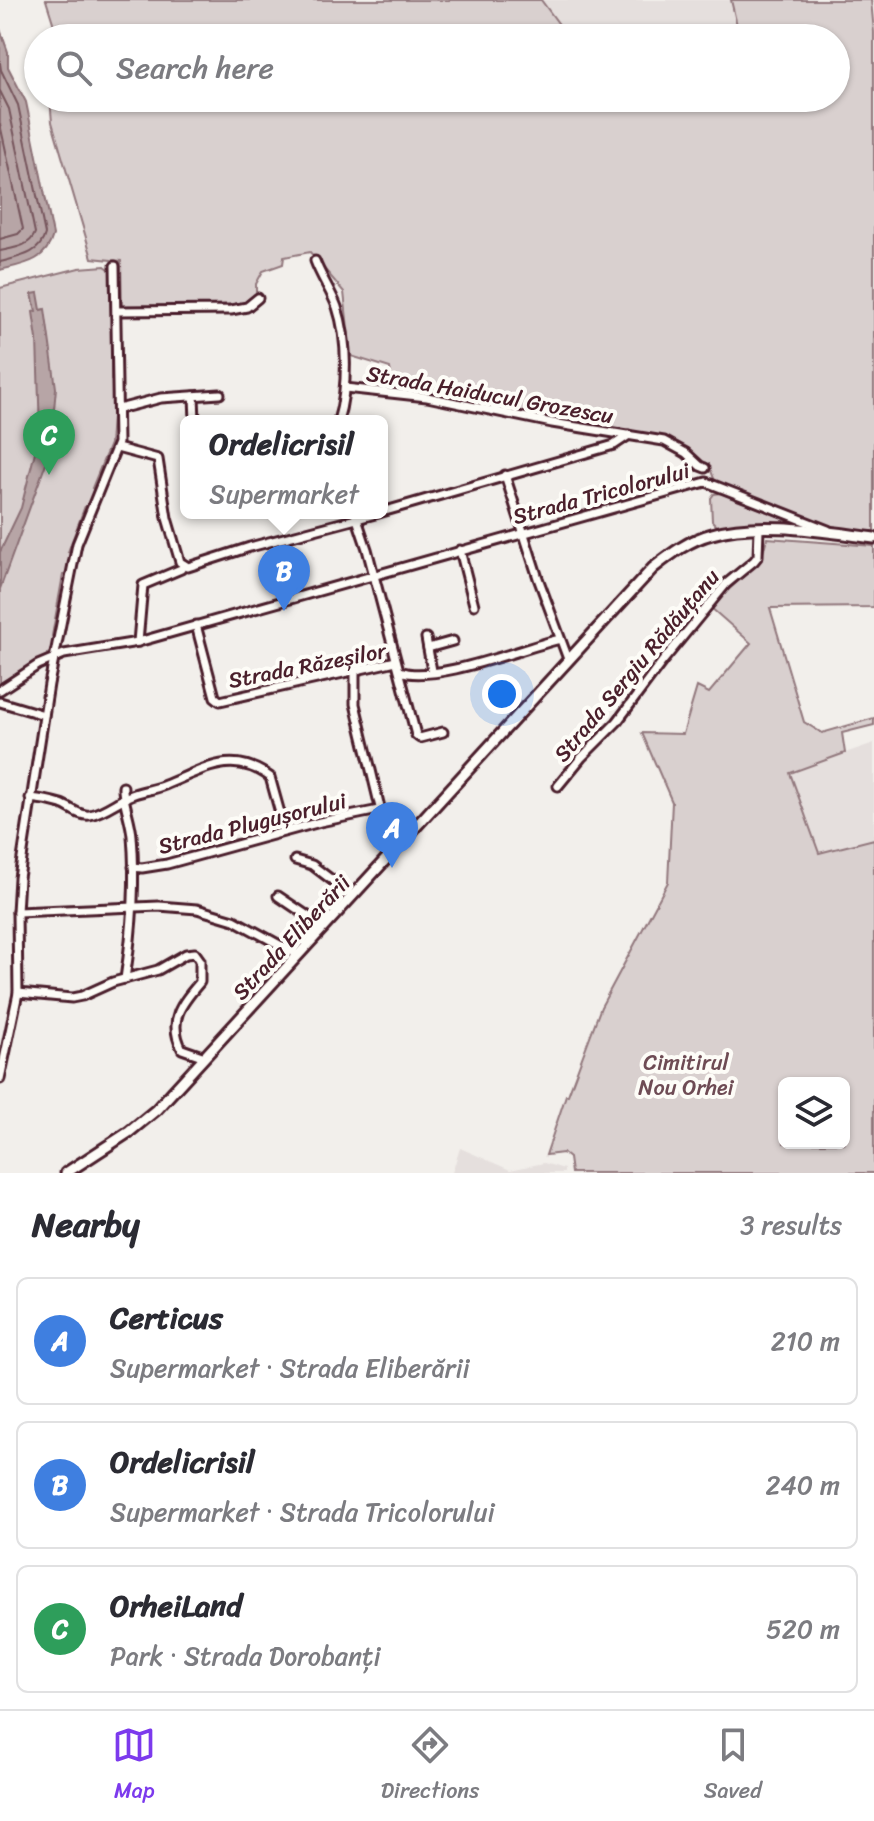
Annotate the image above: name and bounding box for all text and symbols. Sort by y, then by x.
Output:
search box [24,24,850,112]
text: Search here [116,41,274,95]
icon: search [52,46,96,90]
street label: Strada Haiducul Grozescu [363,354,617,435]
pin: C [23,409,75,475]
popup [180,415,388,519]
text: Ordelicrisil [209,417,354,471]
street label: Strada Tricolorului [508,451,695,536]
text: Supermarket [209,471,359,517]
pin: B [258,545,310,611]
street label: Strada Sergiu Rădăuțanu [543,560,730,771]
street label: Strada Răzeșilor [225,631,390,700]
your location [482,674,522,714]
street label: Strada Plugușorului [154,781,351,866]
pin: A [366,802,418,868]
street label: Strada Eliberării [222,865,361,1009]
park label: Cimitirul Nou Orhei [638,1043,735,1107]
map controls [778,1077,850,1149]
button: layers [778,1077,850,1149]
text: Nearby [32,1195,140,1255]
text: 3 results [740,1202,842,1248]
text: Certicus [110,1291,223,1345]
text: A [51,1318,69,1364]
text: 210 m [771,1318,840,1364]
text: Supermarket · Strada Eliberării [110,1345,470,1391]
text: Ordelicrisil [110,1435,254,1489]
text: B [52,1462,68,1508]
text: 240 m [766,1462,840,1508]
text: Supermarket · Strada Tricolorului [110,1489,495,1535]
text: OrheiLand [110,1579,242,1633]
text: C [52,1606,68,1652]
text: 520 m [766,1606,840,1652]
text: Park · Strada Dorobanți [110,1633,381,1679]
tab: Map [112,1723,156,1810]
tab: Directions [381,1723,479,1810]
tab: Saved [704,1723,762,1810]

